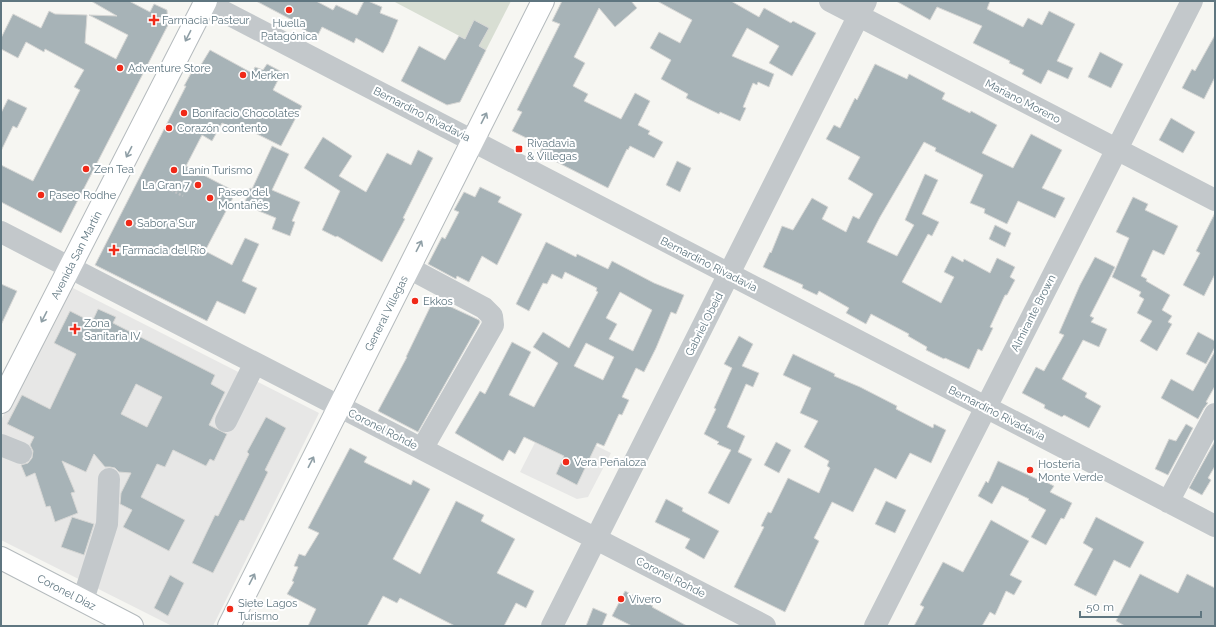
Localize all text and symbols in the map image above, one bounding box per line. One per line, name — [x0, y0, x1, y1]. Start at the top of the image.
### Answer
marker: Huella Patagónica — [284, 5, 294, 15]
place label: Farmacia Pasteur — [162, 14, 250, 27]
marker: Farmacia Pasteur — [149, 15, 159, 25]
place label: Huella Patagónica — [261, 17, 317, 43]
one-way arrow — [184, 30, 191, 42]
place label: Adventure Store — [128, 62, 211, 75]
marker: Adventure Store — [115, 63, 125, 73]
place label: Merken — [251, 69, 289, 82]
marker: Merken — [238, 70, 248, 80]
street label: Mariano Moreno — [983, 77, 1063, 126]
street label: Bernardino Rivadavia — [371, 84, 472, 145]
place label: Bonifacio Chocolates — [192, 107, 299, 120]
marker: Bonifacio Chocolates — [179, 108, 189, 118]
one-way arrow — [481, 112, 488, 124]
place label: Corazón contento — [177, 122, 268, 135]
marker: Corazón contento — [164, 123, 174, 133]
place label: Rivadavia & Villegas — [527, 137, 577, 163]
marker: Rivadavia & Villegas — [514, 144, 524, 154]
one-way arrow — [125, 145, 132, 157]
place label: Zen Tea — [94, 163, 134, 176]
marker: Zen Tea — [81, 164, 91, 174]
place label: Lanín Turismo — [182, 164, 253, 177]
marker: Lanín Turismo — [169, 165, 179, 175]
place label: La Gran 7 — [142, 179, 190, 192]
marker: La Gran 7 — [193, 180, 203, 190]
place label: Paseo del Montañés — [218, 186, 268, 212]
place label: Paseo Rodhe — [49, 189, 117, 202]
marker: Paseo Rodhe — [36, 190, 46, 200]
marker: Paseo del Montañés — [205, 193, 215, 203]
street label: Avenida San Martín — [49, 209, 105, 302]
place label: Sabor a Sur — [137, 217, 195, 230]
marker: Sabor a Sur — [124, 218, 134, 228]
street label: Bernardino Rivadavia — [658, 234, 759, 295]
one-way arrow — [416, 241, 424, 253]
place label: Farmacia del Río — [122, 244, 206, 257]
marker: Farmacia del Río — [109, 245, 119, 255]
street label: Almirante Brown — [1008, 273, 1058, 354]
street label: General Villegas — [362, 274, 411, 353]
street label: Gabriel Obeid — [683, 290, 726, 358]
place label: Ekkos — [423, 295, 453, 308]
marker: Ekkos — [410, 296, 420, 306]
one-way arrow — [40, 311, 48, 323]
place label: Zona Sanitaria IV — [84, 317, 141, 343]
marker: Zona Sanitaria IV — [69, 323, 81, 335]
street label: Bernardino Rivadavia — [946, 383, 1047, 444]
street label: Coronel Rohde — [346, 406, 420, 453]
place label: Vera Peñaloza — [574, 456, 646, 469]
one-way arrow — [308, 457, 315, 469]
marker: Vera Peñaloza — [561, 457, 571, 467]
place label: Hosteria Monte Verde — [1038, 458, 1104, 484]
marker: Hosteria Monte Verde — [1025, 465, 1035, 475]
street label: Coronel Rohde — [634, 554, 708, 601]
street label: Coronel Díaz — [35, 572, 99, 613]
one-way arrow — [249, 573, 257, 585]
place label: Vivero — [629, 593, 662, 606]
scale bar — [1080, 593, 1201, 619]
marker: Vivero — [616, 594, 626, 604]
place label: Siete Lagos Turismo — [238, 597, 297, 623]
text: 50 m — [1086, 600, 1114, 614]
marker: Siete Lagos Turismo — [225, 604, 235, 614]

